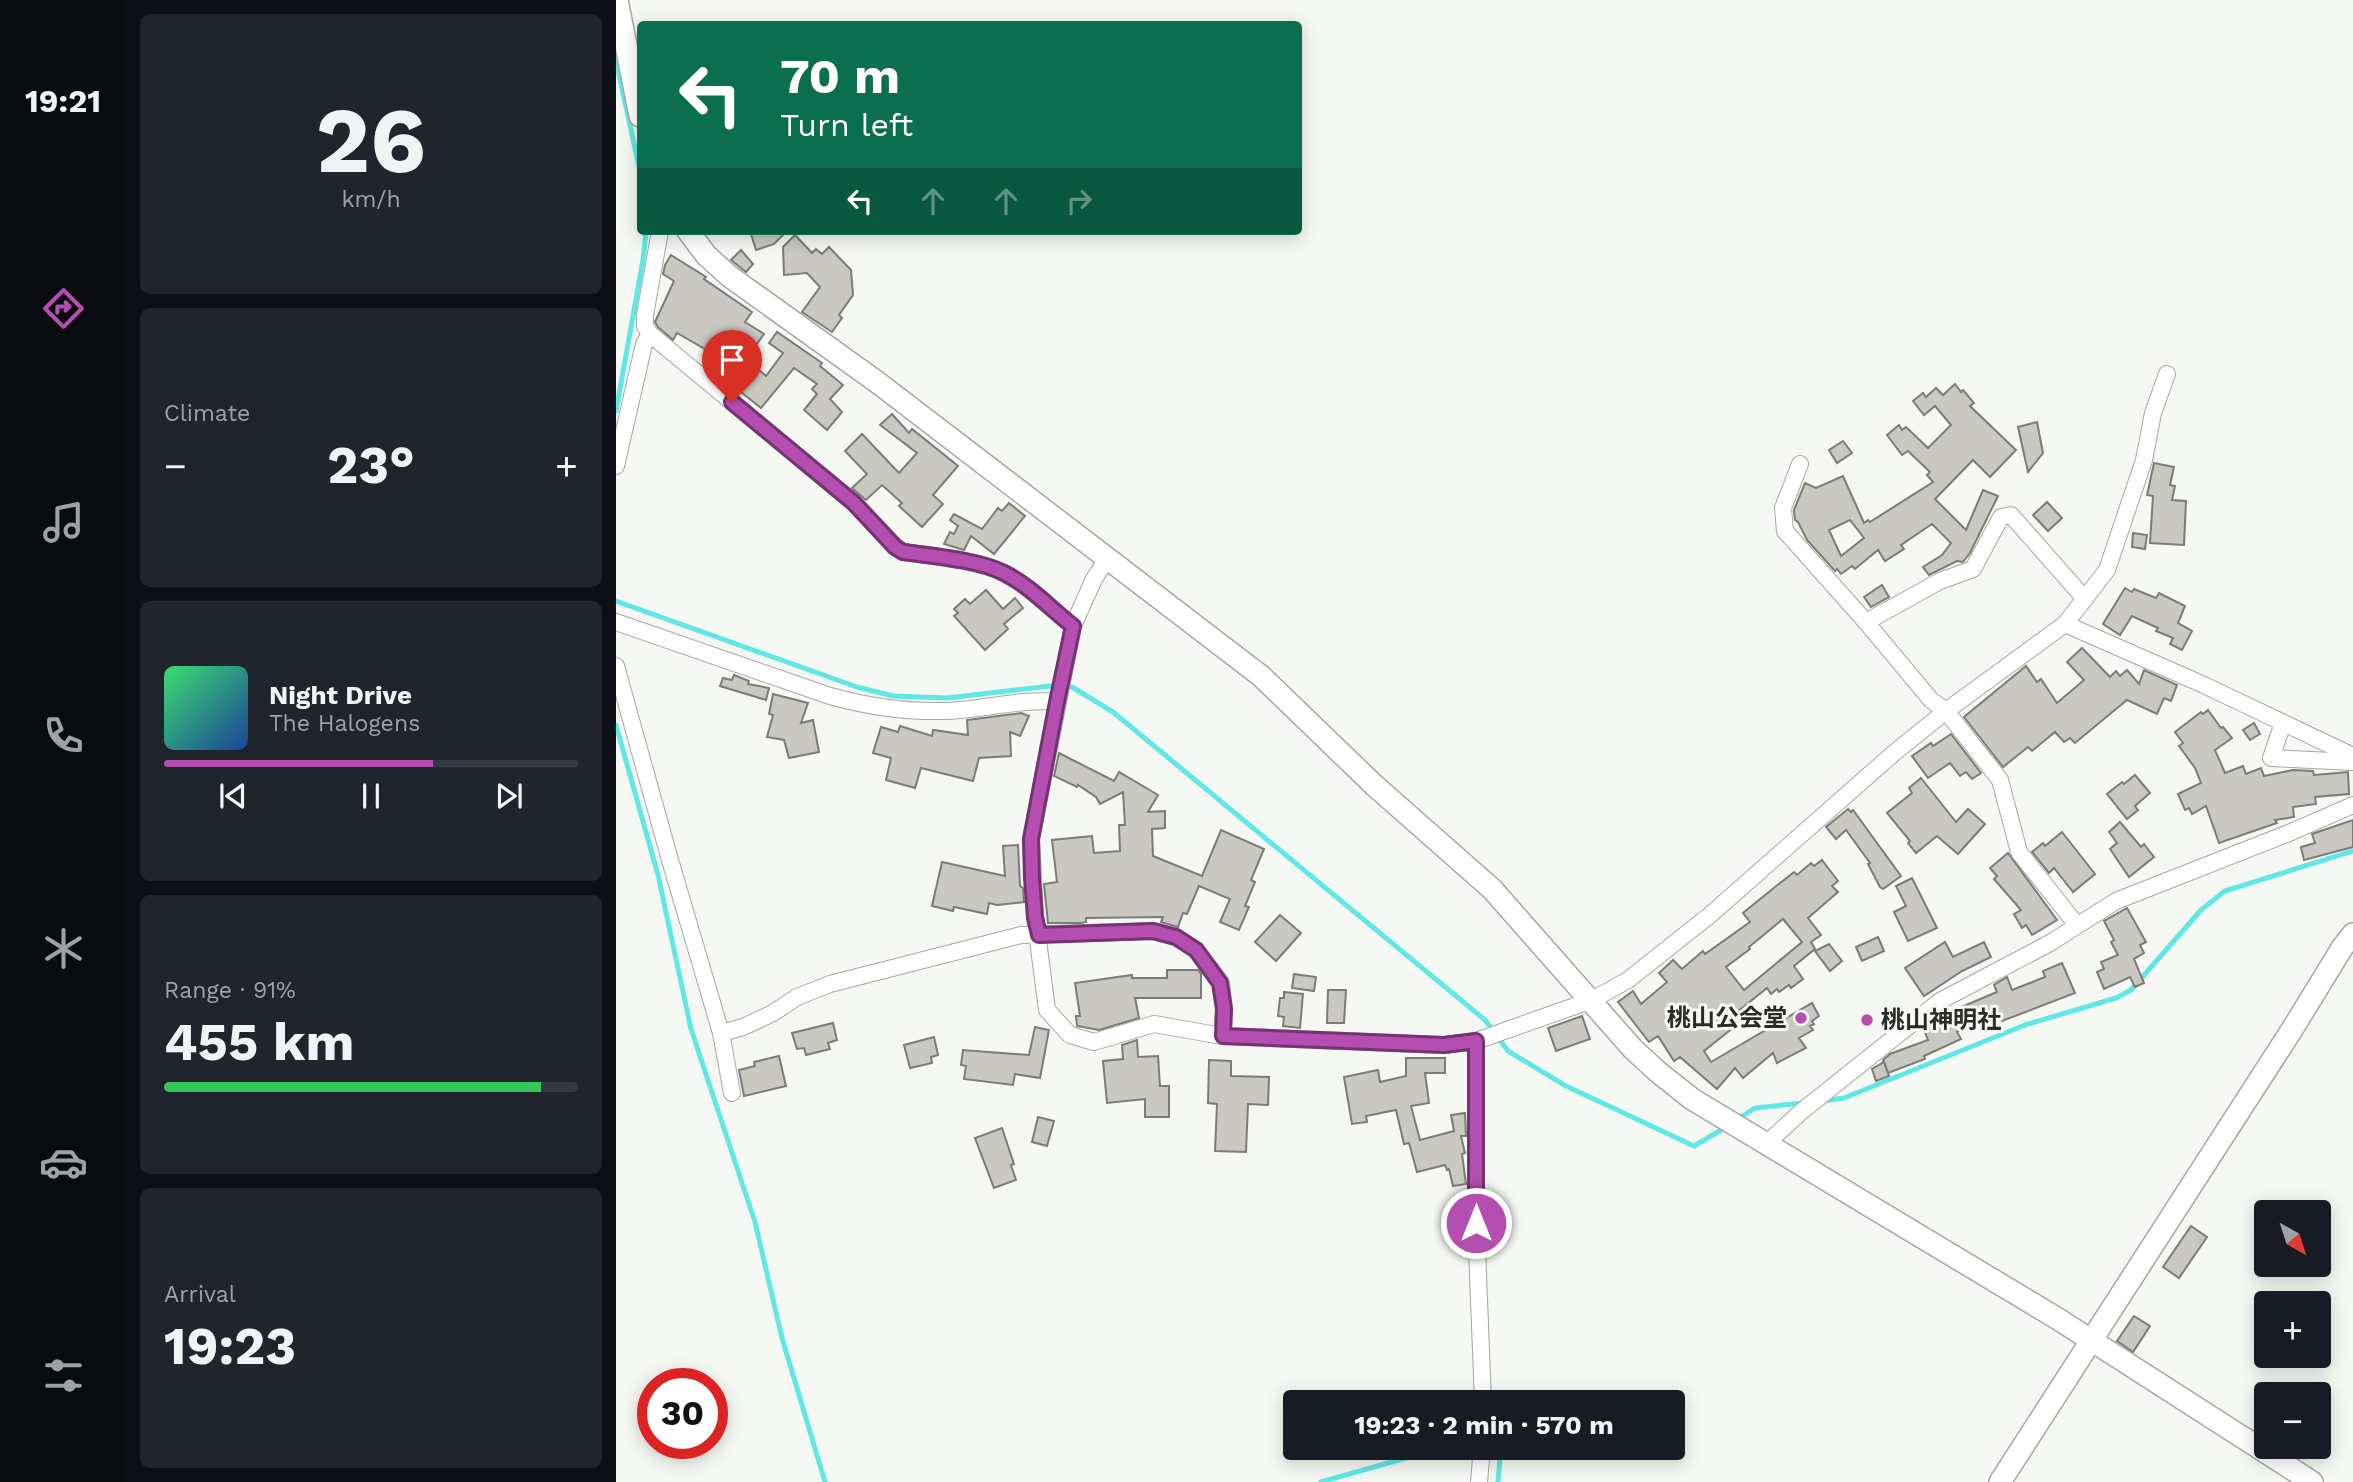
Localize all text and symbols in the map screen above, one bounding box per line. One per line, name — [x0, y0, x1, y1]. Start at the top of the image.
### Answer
text: 70 m — [780, 47, 900, 105]
icon: left — [665, 49, 756, 140]
text: 19:21 — [25, 82, 101, 120]
text: 26 — [316, 87, 426, 194]
text: Turn left — [780, 106, 913, 144]
icon: left — [841, 182, 879, 220]
icon: ahead — [914, 182, 952, 220]
icon: ahead — [987, 182, 1025, 220]
icon: right — [1060, 182, 1098, 220]
text: km/h — [341, 186, 401, 213]
icon: directions — [39, 284, 88, 333]
pin — [702, 330, 762, 402]
icon: arrive — [713, 341, 751, 379]
text: Climate — [164, 400, 250, 427]
text: 23° — [327, 435, 415, 496]
text: − — [164, 444, 187, 488]
text: + — [555, 444, 578, 488]
icon: music — [39, 498, 88, 547]
text: Night Drive — [269, 680, 412, 710]
text: The Halogens — [269, 710, 420, 737]
icon: phone — [39, 711, 88, 760]
icon: previous — [214, 777, 252, 815]
icon: pause — [352, 777, 390, 815]
icon: next — [490, 777, 528, 815]
icon: climate — [39, 924, 88, 973]
text: Range · 91% — [164, 977, 296, 1004]
place label: 桃山公会堂 — [1667, 1004, 1787, 1032]
place label: 桃山神明社 — [1881, 1006, 2001, 1034]
marker: 桃山公会堂 — [1793, 1010, 1809, 1026]
text: 455 km — [164, 1012, 354, 1073]
marker: 桃山神明社 — [1859, 1012, 1875, 1028]
icon: car — [39, 1138, 88, 1187]
position arrow — [1439, 1186, 1513, 1260]
north arrow — [2254, 1200, 2331, 1278]
map controls — [2254, 1200, 2331, 1459]
text: Arrival — [164, 1281, 236, 1308]
button: + — [2254, 1291, 2331, 1368]
text: 19:23 — [164, 1316, 296, 1377]
icon: filters — [39, 1351, 88, 1400]
speed limit sign: 30 — [637, 1368, 728, 1459]
button: − — [2254, 1382, 2331, 1459]
text: 19:23 · 2 min · 570 m — [1354, 1410, 1614, 1440]

